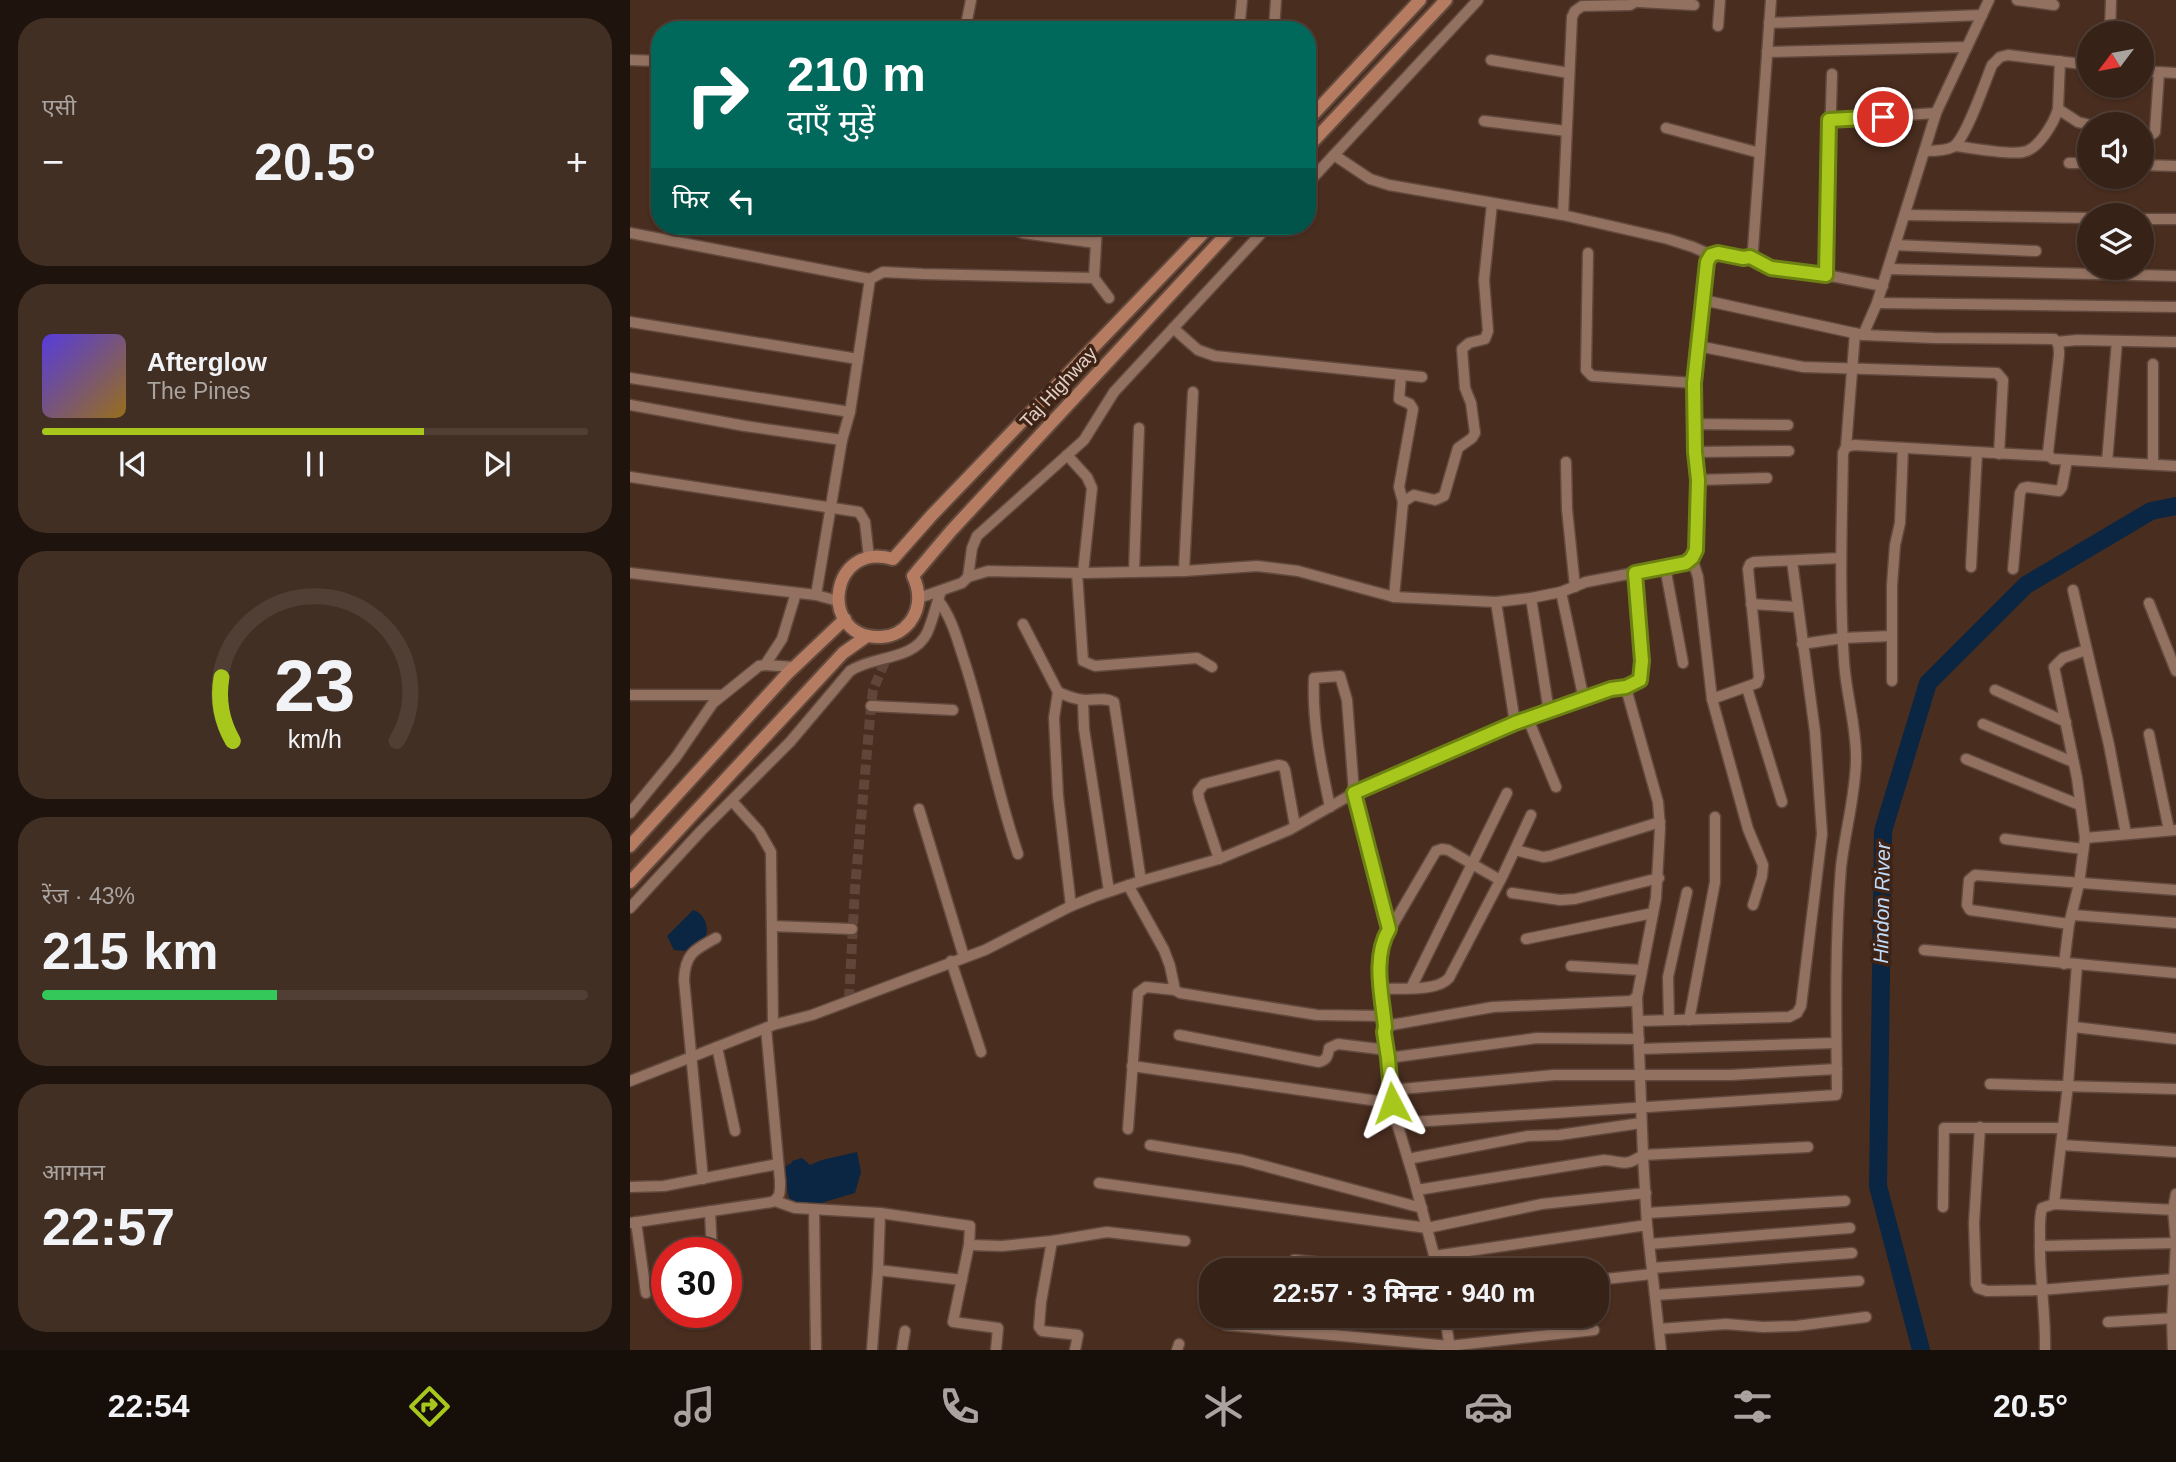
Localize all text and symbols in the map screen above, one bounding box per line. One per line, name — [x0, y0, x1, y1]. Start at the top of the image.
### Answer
north arrow — [2077, 21, 2154, 98]
map controls — [2077, 21, 2154, 280]
text: 210 m — [787, 47, 926, 101]
icon: right — [672, 49, 763, 140]
pin — [1853, 87, 1913, 147]
text: एसी — [42, 94, 76, 120]
icon: arrive — [1864, 98, 1902, 136]
text: दाएँ मुड़ें — [787, 104, 875, 140]
button: sound — [2077, 112, 2154, 189]
text: 20.5° — [254, 133, 376, 191]
text: − — [42, 141, 64, 183]
text: + — [566, 141, 588, 183]
icon: left — [723, 182, 761, 220]
text: फिर — [672, 184, 709, 214]
button: layers — [2077, 203, 2154, 280]
street label: Taj Highway — [1016, 342, 1101, 432]
text: Afterglow — [147, 347, 267, 377]
text: The Pines — [147, 378, 251, 404]
icon: previous — [114, 445, 152, 483]
icon: pause — [296, 445, 334, 483]
icon: next — [478, 445, 516, 483]
text: 23 — [275, 645, 355, 726]
text: km/h — [288, 725, 342, 753]
water label: Hindon River — [1869, 841, 1894, 964]
text: रेंज · 43% — [42, 883, 135, 909]
text: 215 km — [42, 922, 218, 980]
position arrow — [1355, 1066, 1429, 1140]
text: आगमन — [42, 1159, 105, 1185]
text: 22:57 — [42, 1198, 175, 1256]
speed limit sign: 30 — [651, 1237, 742, 1328]
text: 22:57 · 3 मिनट · 940 m — [1273, 1278, 1535, 1308]
icon: directions — [405, 1382, 454, 1431]
icon: music — [670, 1382, 719, 1431]
icon: phone — [935, 1382, 984, 1431]
icon: climate — [1199, 1382, 1248, 1431]
icon: car — [1464, 1382, 1513, 1431]
icon: filters — [1728, 1382, 1777, 1431]
text: 22:54 — [108, 1388, 190, 1424]
text: 20.5° — [1993, 1388, 2068, 1424]

